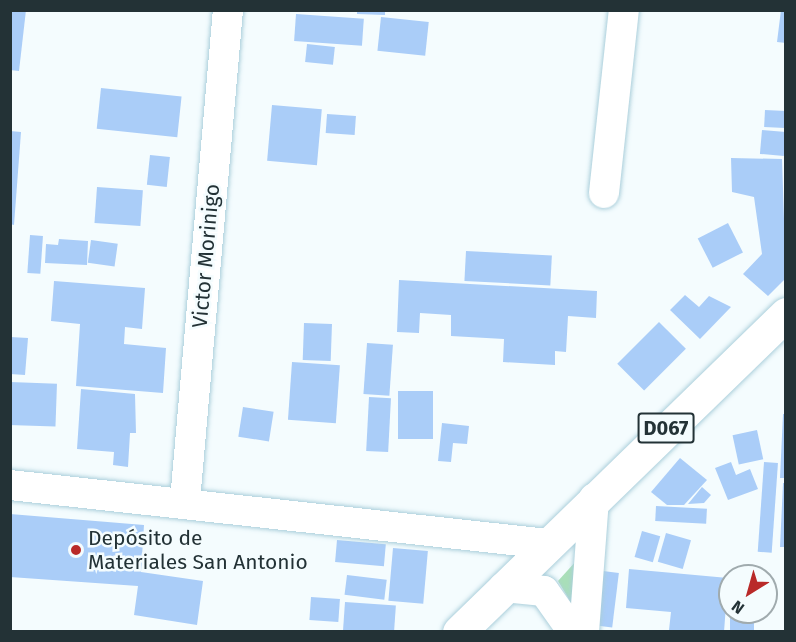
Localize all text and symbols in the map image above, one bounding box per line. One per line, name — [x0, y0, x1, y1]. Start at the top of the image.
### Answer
street label: Victor Morinigo — [187, 183, 225, 329]
road number: D067 — [638, 411, 694, 445]
place label: Depósito de Materiales San Antonio — [88, 525, 308, 575]
marker: Depósito de Materiales San Antonio — [69, 543, 83, 557]
north arrow — [718, 564, 778, 624]
text: N — [728, 596, 748, 618]

